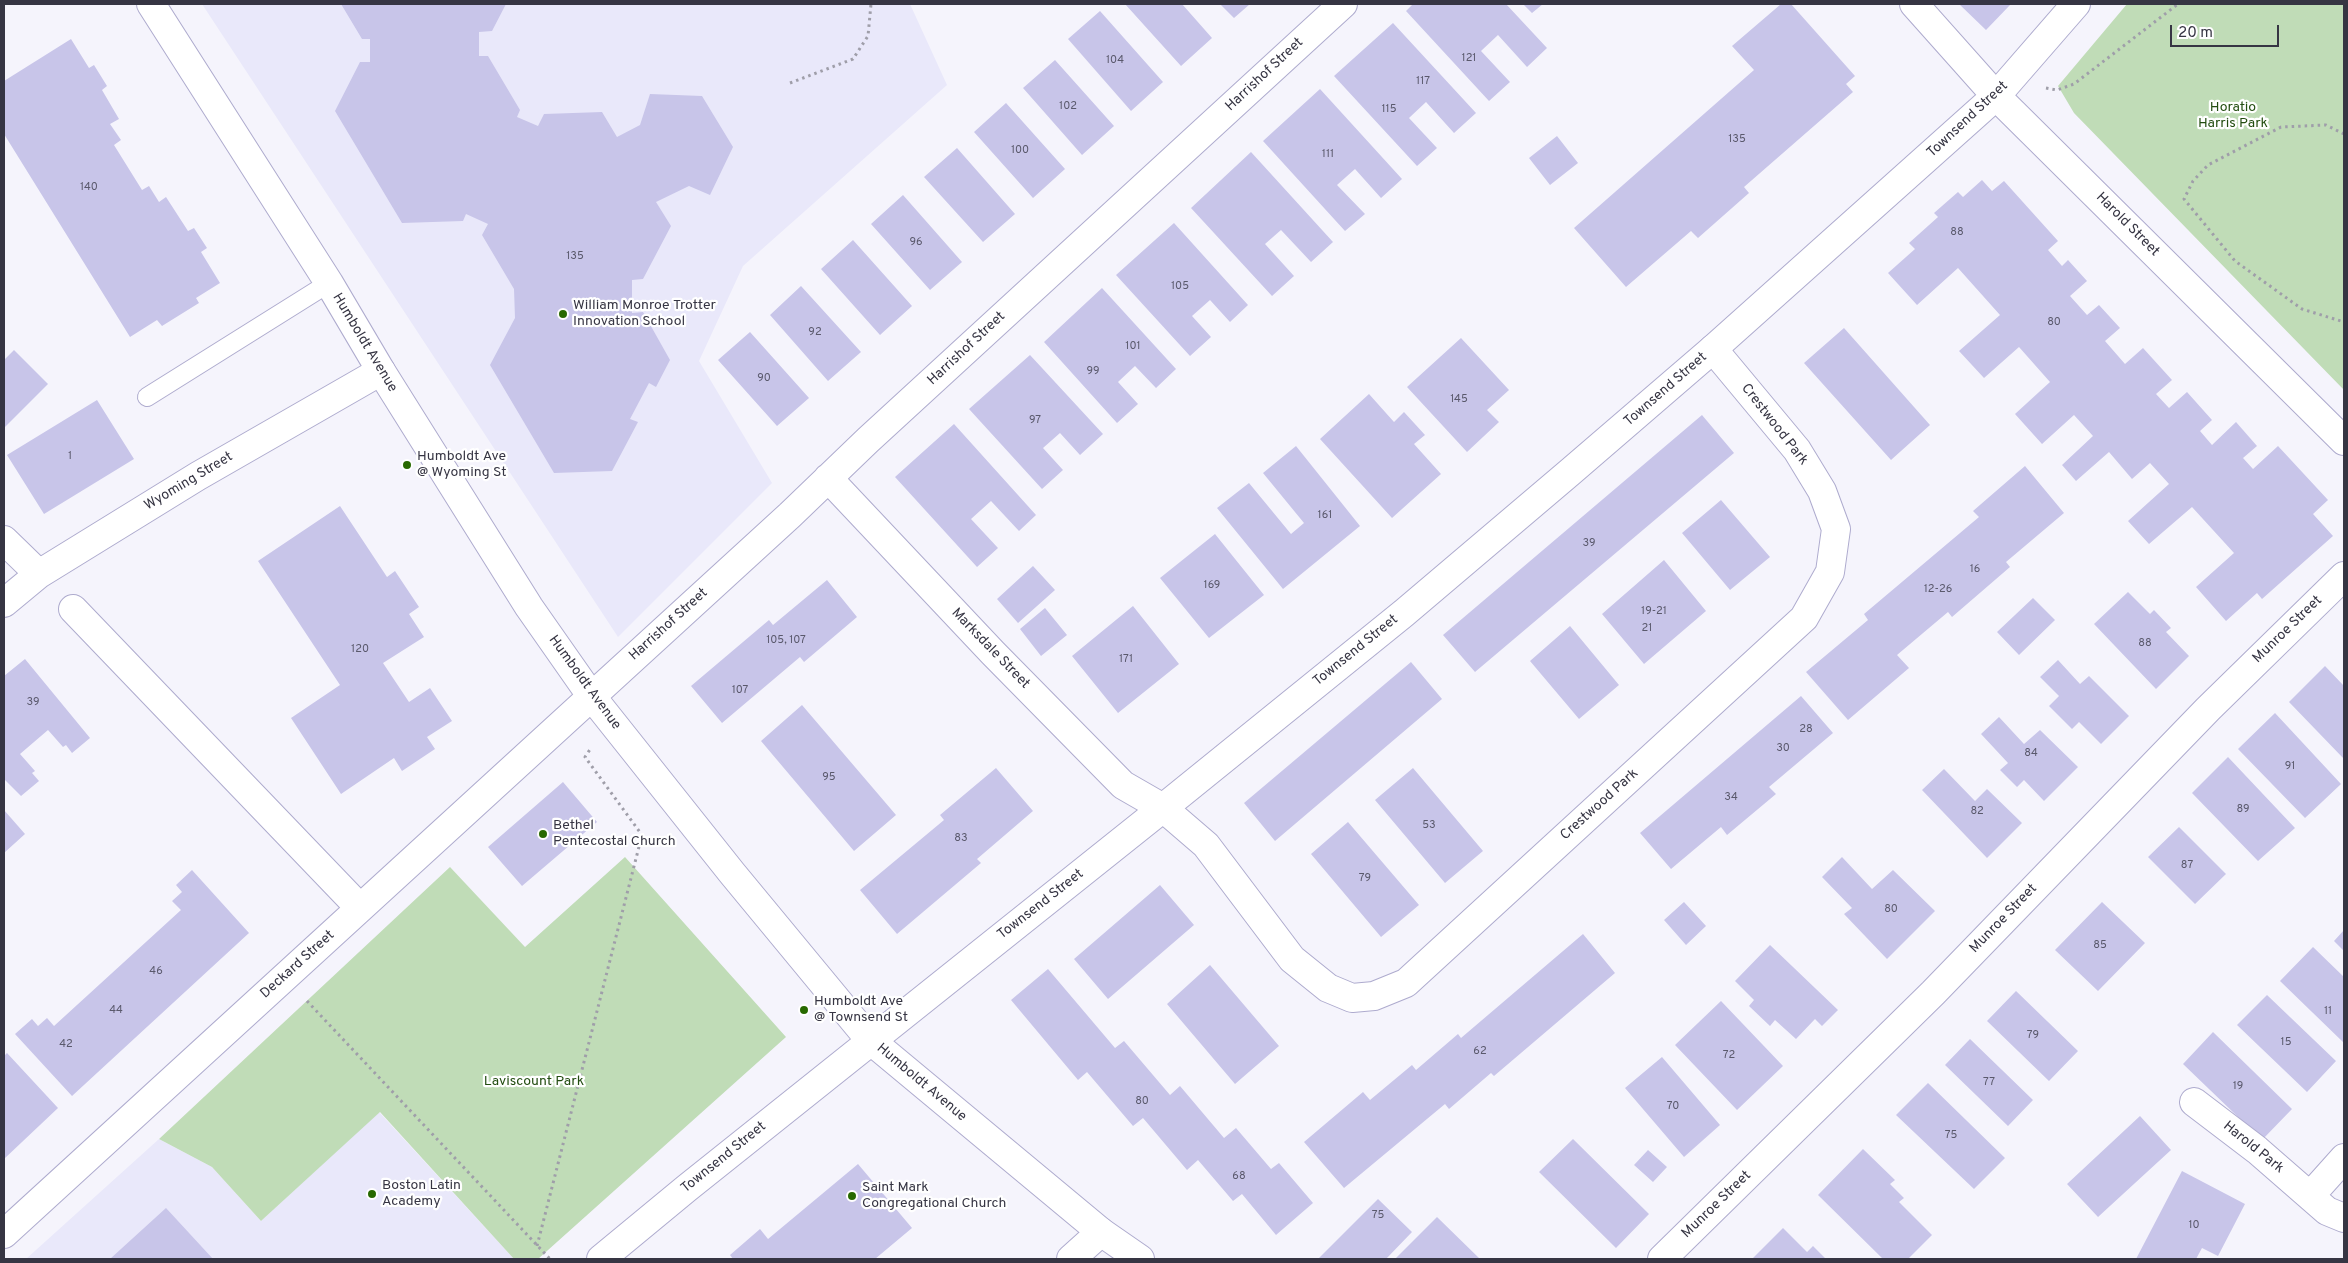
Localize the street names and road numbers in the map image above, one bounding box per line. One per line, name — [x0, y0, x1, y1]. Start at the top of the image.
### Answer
street label: Harrishof Street — [1223, 35, 1307, 115]
street label: Townsend Street — [1924, 78, 2012, 162]
street label: Harold Street — [2092, 190, 2162, 260]
street label: Humboldt Avenue — [328, 290, 400, 396]
street label: Harrishof Street — [925, 309, 1009, 389]
street label: Townsend Street — [1621, 349, 1711, 431]
street label: Crestwood Park — [1737, 381, 1811, 469]
street label: Wyoming Street — [142, 449, 236, 515]
street label: Harrishof Street — [626, 585, 712, 665]
street label: Munroe Street — [2250, 593, 2326, 667]
street label: Marksdale Street — [947, 605, 1033, 693]
street label: Townsend Street — [1310, 612, 1402, 690]
street label: Humboldt Avenue — [544, 633, 624, 733]
street label: Crestwood Park — [1558, 766, 1642, 844]
street label: Townsend Street — [995, 866, 1087, 944]
street label: Munroe Street — [1967, 881, 2041, 957]
street label: Deckard Street — [258, 927, 338, 1003]
street label: Humboldt Avenue — [873, 1040, 969, 1126]
street label: Harold Park — [2219, 1118, 2287, 1178]
street label: Townsend Street — [678, 1119, 770, 1197]
street label: Munroe Street — [1679, 1168, 1755, 1242]

